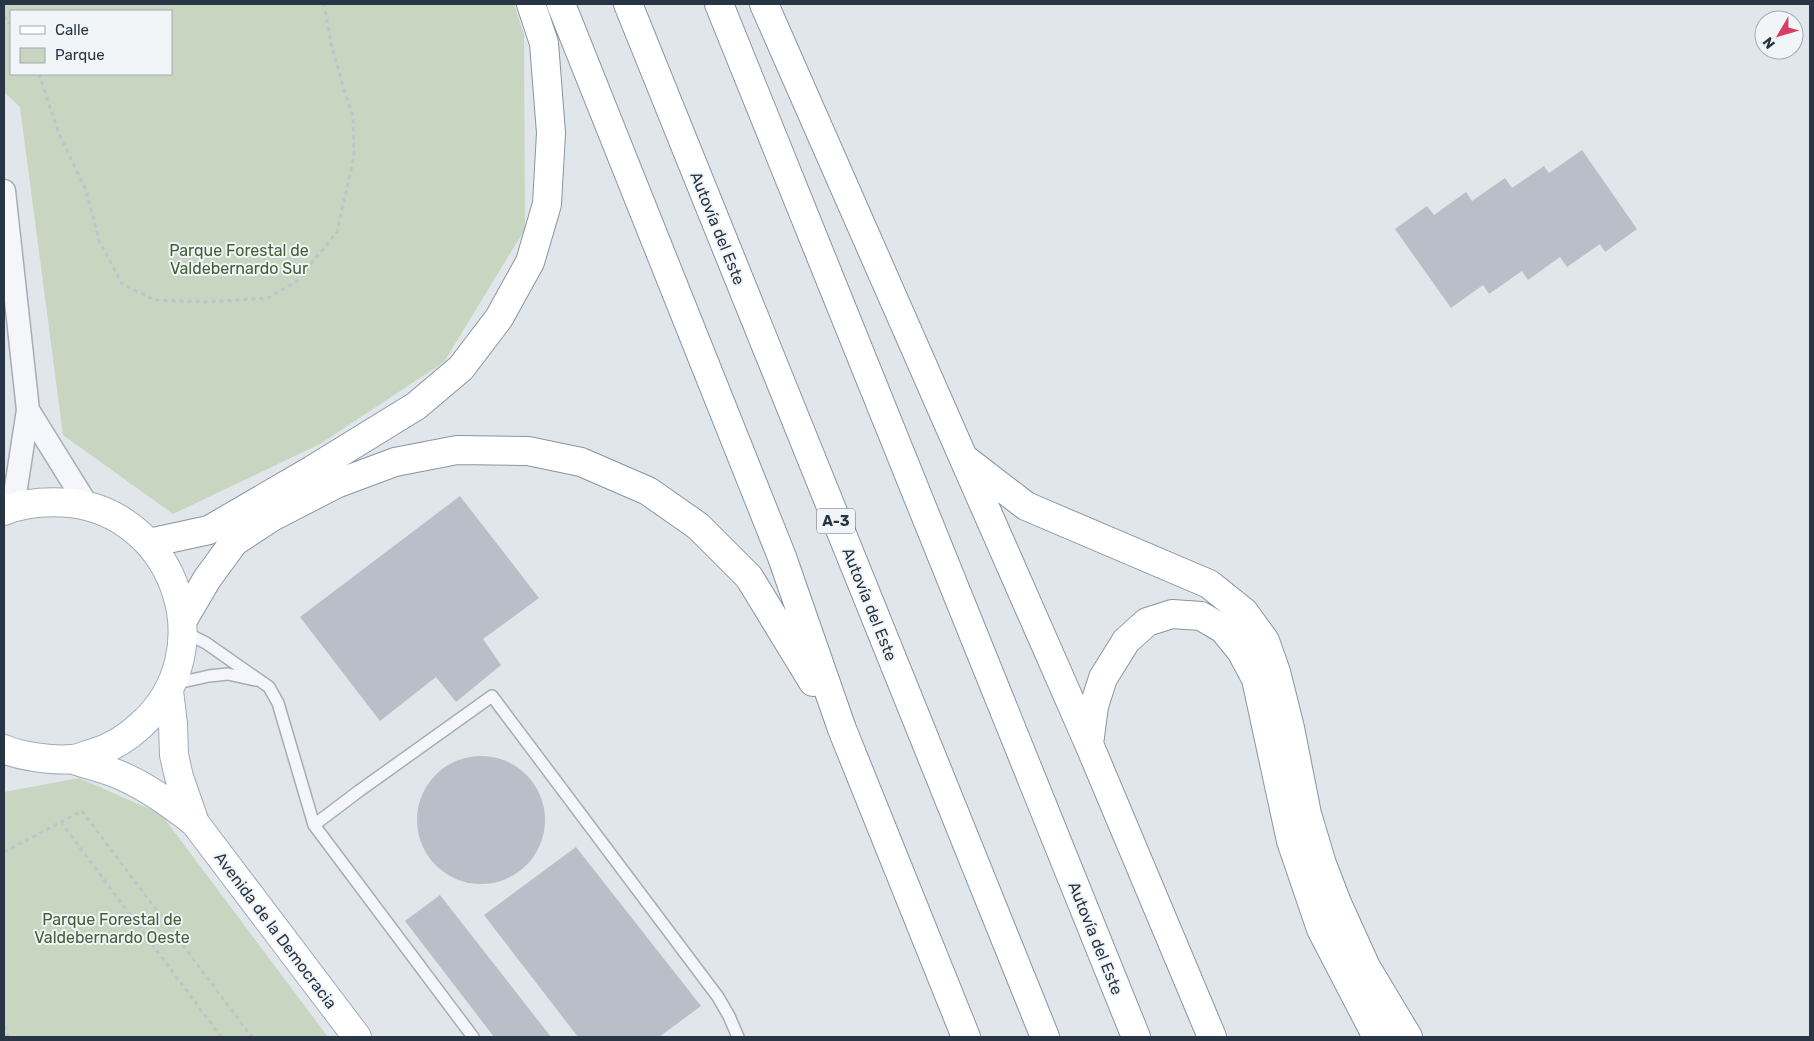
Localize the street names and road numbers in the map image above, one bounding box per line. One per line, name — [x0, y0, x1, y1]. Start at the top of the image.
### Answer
street label: Autovía del Este — [686, 169, 749, 288]
road number: A-3 — [817, 508, 855, 534]
street label: Autovía del Este — [838, 545, 901, 664]
street label: Avenida de la Democracia — [210, 848, 341, 1012]
street label: Autovía del Este — [1064, 879, 1127, 998]

